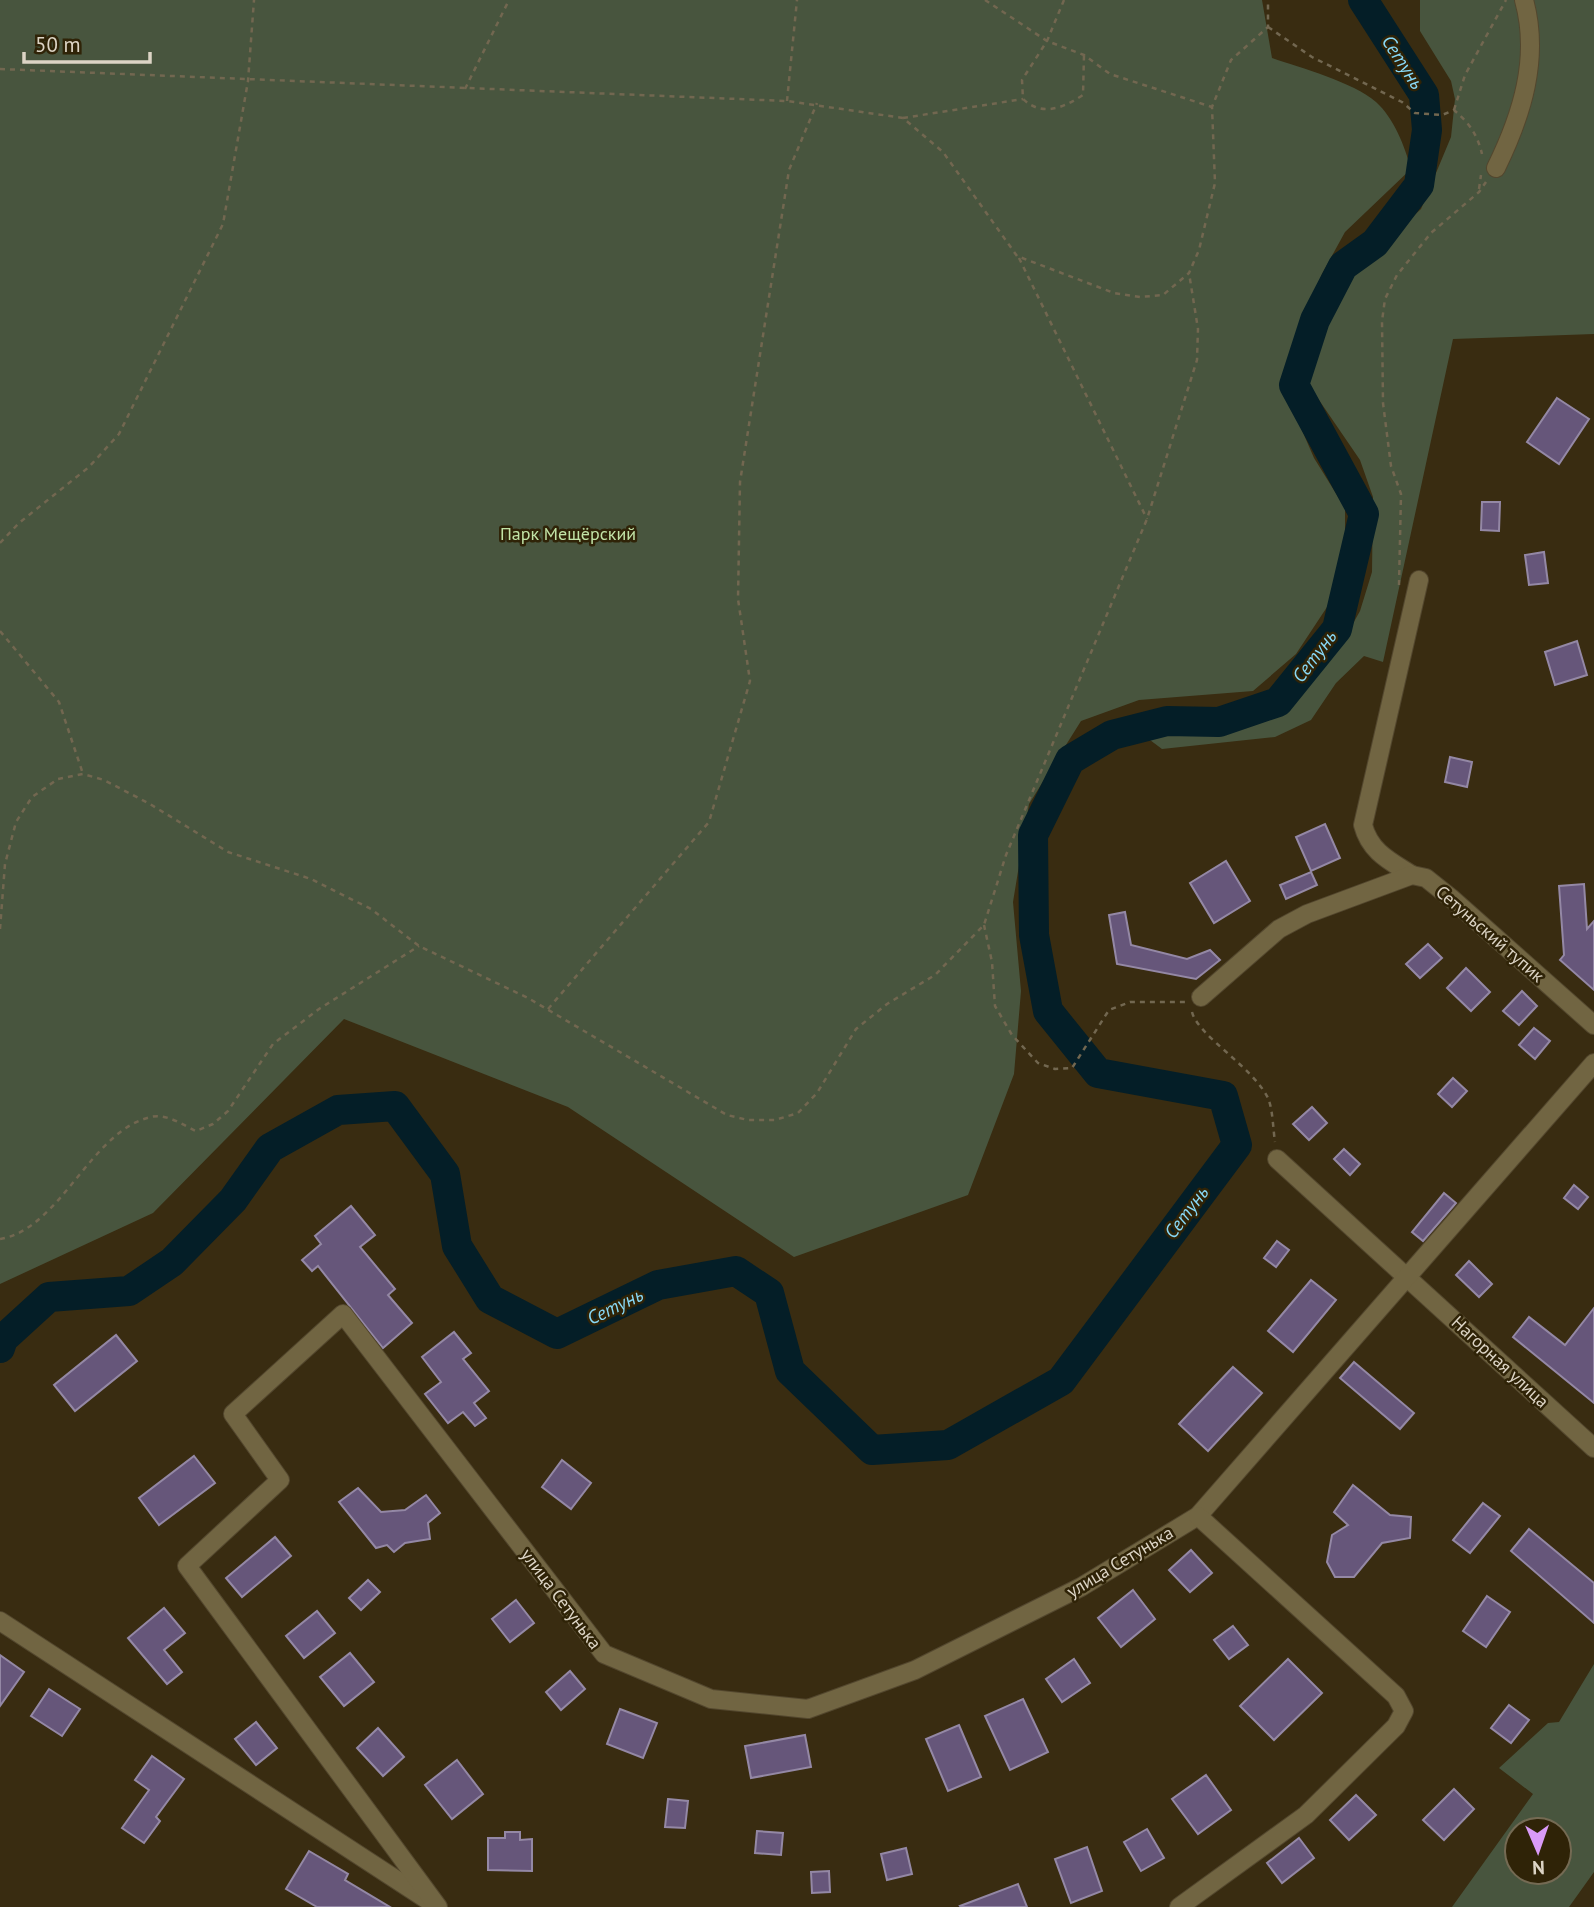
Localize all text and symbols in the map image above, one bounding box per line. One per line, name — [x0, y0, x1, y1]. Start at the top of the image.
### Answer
scale bar — [24, 21, 150, 65]
water label: Сетунь — [1377, 30, 1429, 94]
text: 50 m — [35, 31, 81, 58]
park label: Парк Мещёрский — [500, 522, 636, 545]
water label: Сетунь — [1286, 625, 1342, 687]
street label: Сетуньский тупик — [1431, 880, 1550, 987]
water label: Сетунь — [1158, 1181, 1214, 1243]
water label: Сетунь — [583, 1282, 647, 1330]
street label: Нагорная улица — [1447, 1311, 1554, 1413]
street label: улица Сетунька — [1062, 1521, 1177, 1602]
street label: улица Сетунька — [516, 1544, 607, 1654]
north arrow — [1503, 1816, 1573, 1886]
text: N — [1532, 1856, 1545, 1880]

